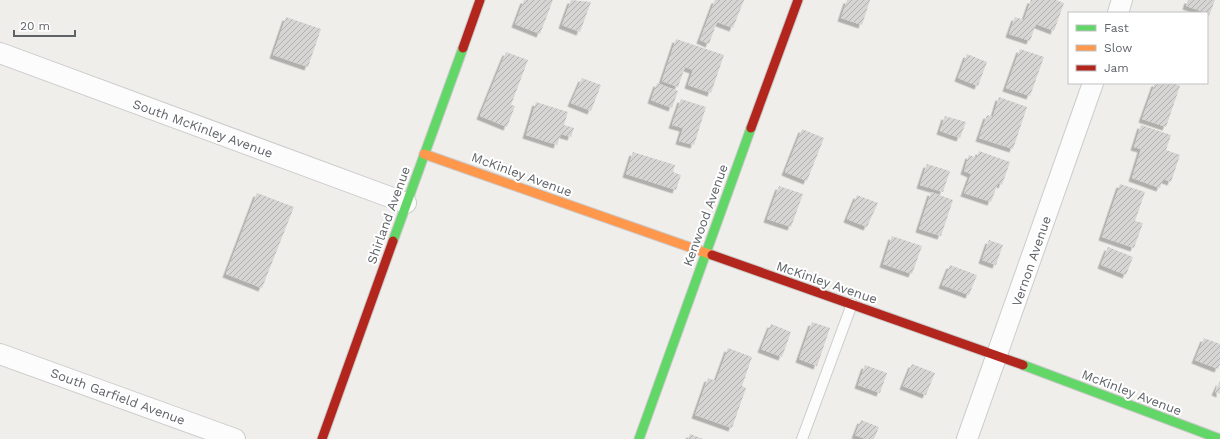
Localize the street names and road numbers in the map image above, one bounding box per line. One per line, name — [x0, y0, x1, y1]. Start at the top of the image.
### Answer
street label: South McKinley Avenue — [131, 96, 275, 161]
street label: McKinley Avenue — [470, 149, 574, 200]
street label: Kenwood Avenue — [680, 162, 731, 268]
street label: Shirland Avenue — [364, 164, 413, 266]
street label: Vernon Avenue — [1009, 214, 1054, 308]
street label: McKinley Avenue — [774, 258, 879, 307]
street label: South Garfield Avenue — [48, 365, 187, 428]
street label: McKinley Avenue — [1080, 367, 1184, 418]

